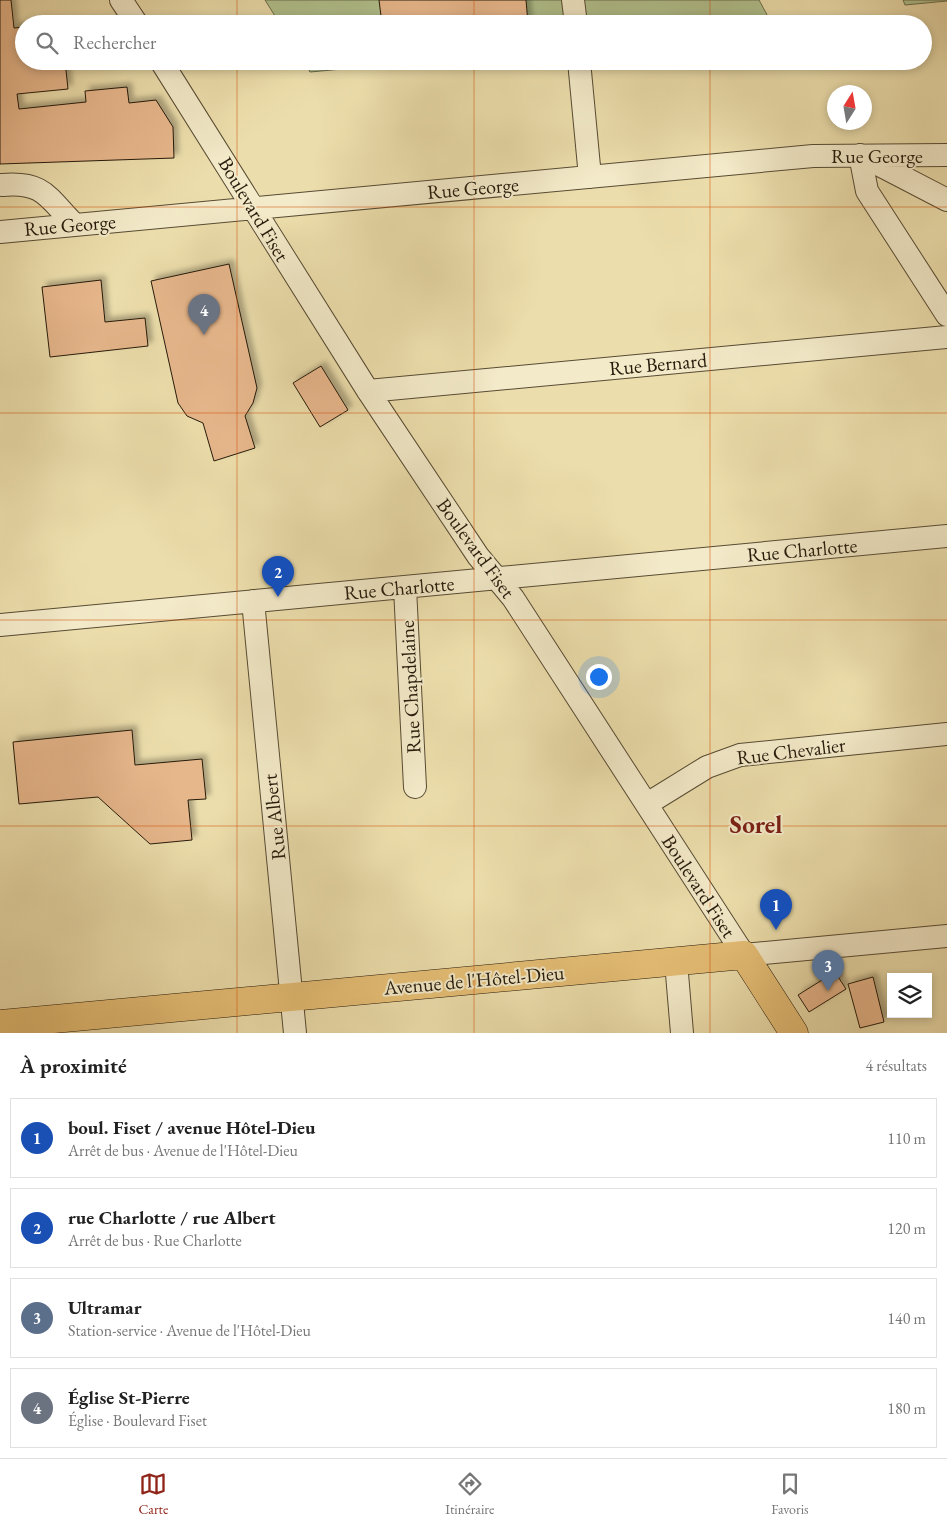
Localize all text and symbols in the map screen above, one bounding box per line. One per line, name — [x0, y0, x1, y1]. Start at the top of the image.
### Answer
search box — [15, 15, 932, 70]
icon: search — [33, 29, 61, 57]
text: Rechercher — [73, 30, 156, 55]
north arrow — [827, 85, 872, 130]
street label: Rue George — [831, 143, 923, 169]
street label: Boulevard Fiset — [213, 152, 296, 267]
street label: Rue George — [426, 171, 520, 205]
street label: Rue George — [23, 208, 117, 242]
pin: 4 — [188, 294, 220, 335]
street label: Rue Bernard — [608, 347, 709, 381]
street label: Boulevard Fiset — [431, 493, 522, 604]
street label: Rue Charlotte — [746, 532, 859, 568]
pin: 2 — [262, 556, 294, 597]
street label: Rue Charlotte — [343, 570, 456, 606]
street label: Rue Chapdelaine — [394, 620, 426, 754]
your location — [586, 664, 612, 690]
street label: Rue Chevalier — [735, 731, 847, 771]
street label: Rue Albert — [256, 772, 291, 861]
district label: Sorel — [730, 808, 782, 840]
street label: Boulevard Fiset — [656, 830, 742, 943]
pin: 1 — [760, 889, 792, 930]
pin: 3 — [812, 950, 844, 991]
street label: Avenue de l'Hôtel-Dieu — [382, 959, 566, 1001]
map controls — [887, 973, 932, 1018]
button: layers — [887, 973, 932, 1018]
text: À proximité — [20, 1052, 127, 1079]
text: 4 résultats — [865, 1055, 927, 1076]
text: boul. Fiset / avenue Hôtel-Dieu — [68, 1115, 315, 1140]
text: 1 — [33, 1128, 41, 1149]
text: 110 m — [887, 1128, 926, 1149]
text: Arrêt de bus · Avenue de l'Hôtel-Dieu — [68, 1140, 298, 1161]
text: rue Charlotte / rue Albert — [68, 1205, 276, 1230]
text: 2 — [33, 1218, 41, 1239]
text: 120 m — [887, 1218, 926, 1239]
text: Arrêt de bus · Rue Charlotte — [68, 1230, 242, 1251]
text: Ultramar — [68, 1295, 142, 1320]
text: 3 — [33, 1308, 41, 1329]
text: 140 m — [887, 1308, 926, 1329]
text: Station-service · Avenue de l'Hôtel-Dieu — [68, 1320, 311, 1341]
text: Église St-Pierre — [68, 1385, 190, 1410]
text: 4 — [33, 1398, 41, 1419]
text: 180 m — [887, 1398, 926, 1419]
text: Église · Boulevard Fiset — [68, 1410, 207, 1431]
tab: Carte — [138, 1470, 168, 1518]
tab: Itinéraire — [445, 1470, 494, 1518]
tab: Favoris — [771, 1470, 809, 1518]

